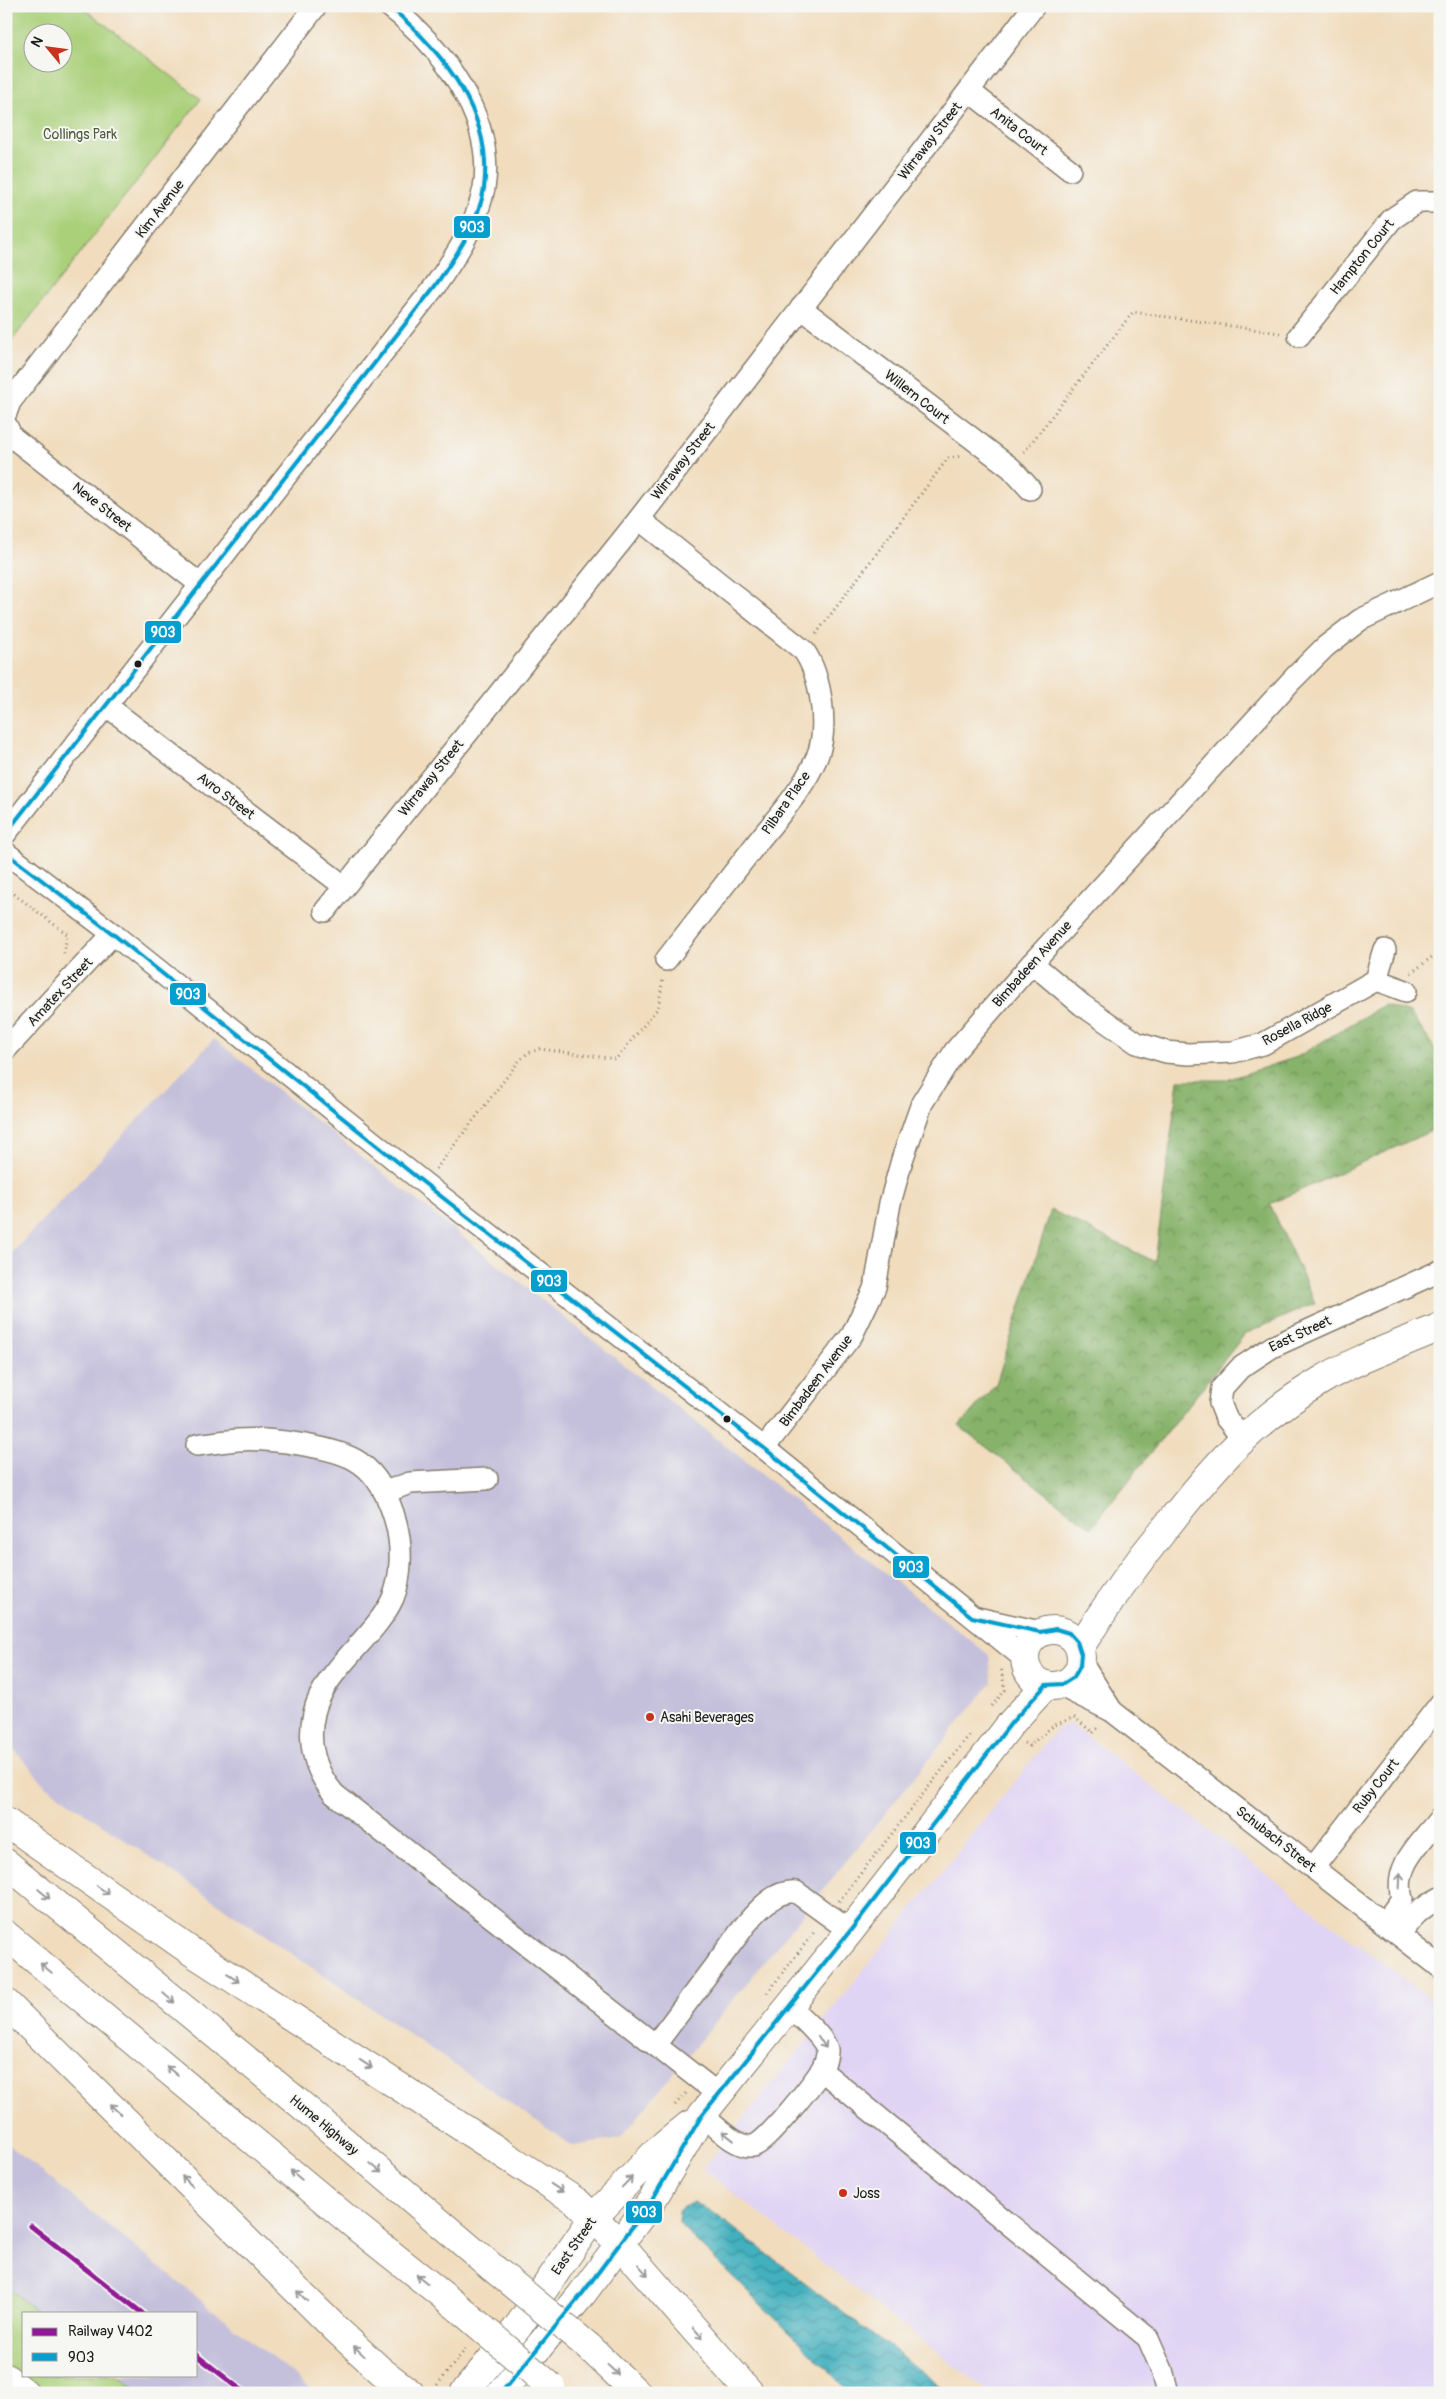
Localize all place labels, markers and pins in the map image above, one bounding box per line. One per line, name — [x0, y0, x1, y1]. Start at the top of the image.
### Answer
unlabelled marker — [133, 659, 143, 669]
unlabelled marker — [722, 1414, 732, 1424]
place label: Asahi Beverages — [660, 1709, 755, 1726]
marker: Asahi Beverages — [644, 1711, 656, 1723]
place label: Joss — [853, 2185, 880, 2202]
marker: Joss — [837, 2187, 849, 2199]

